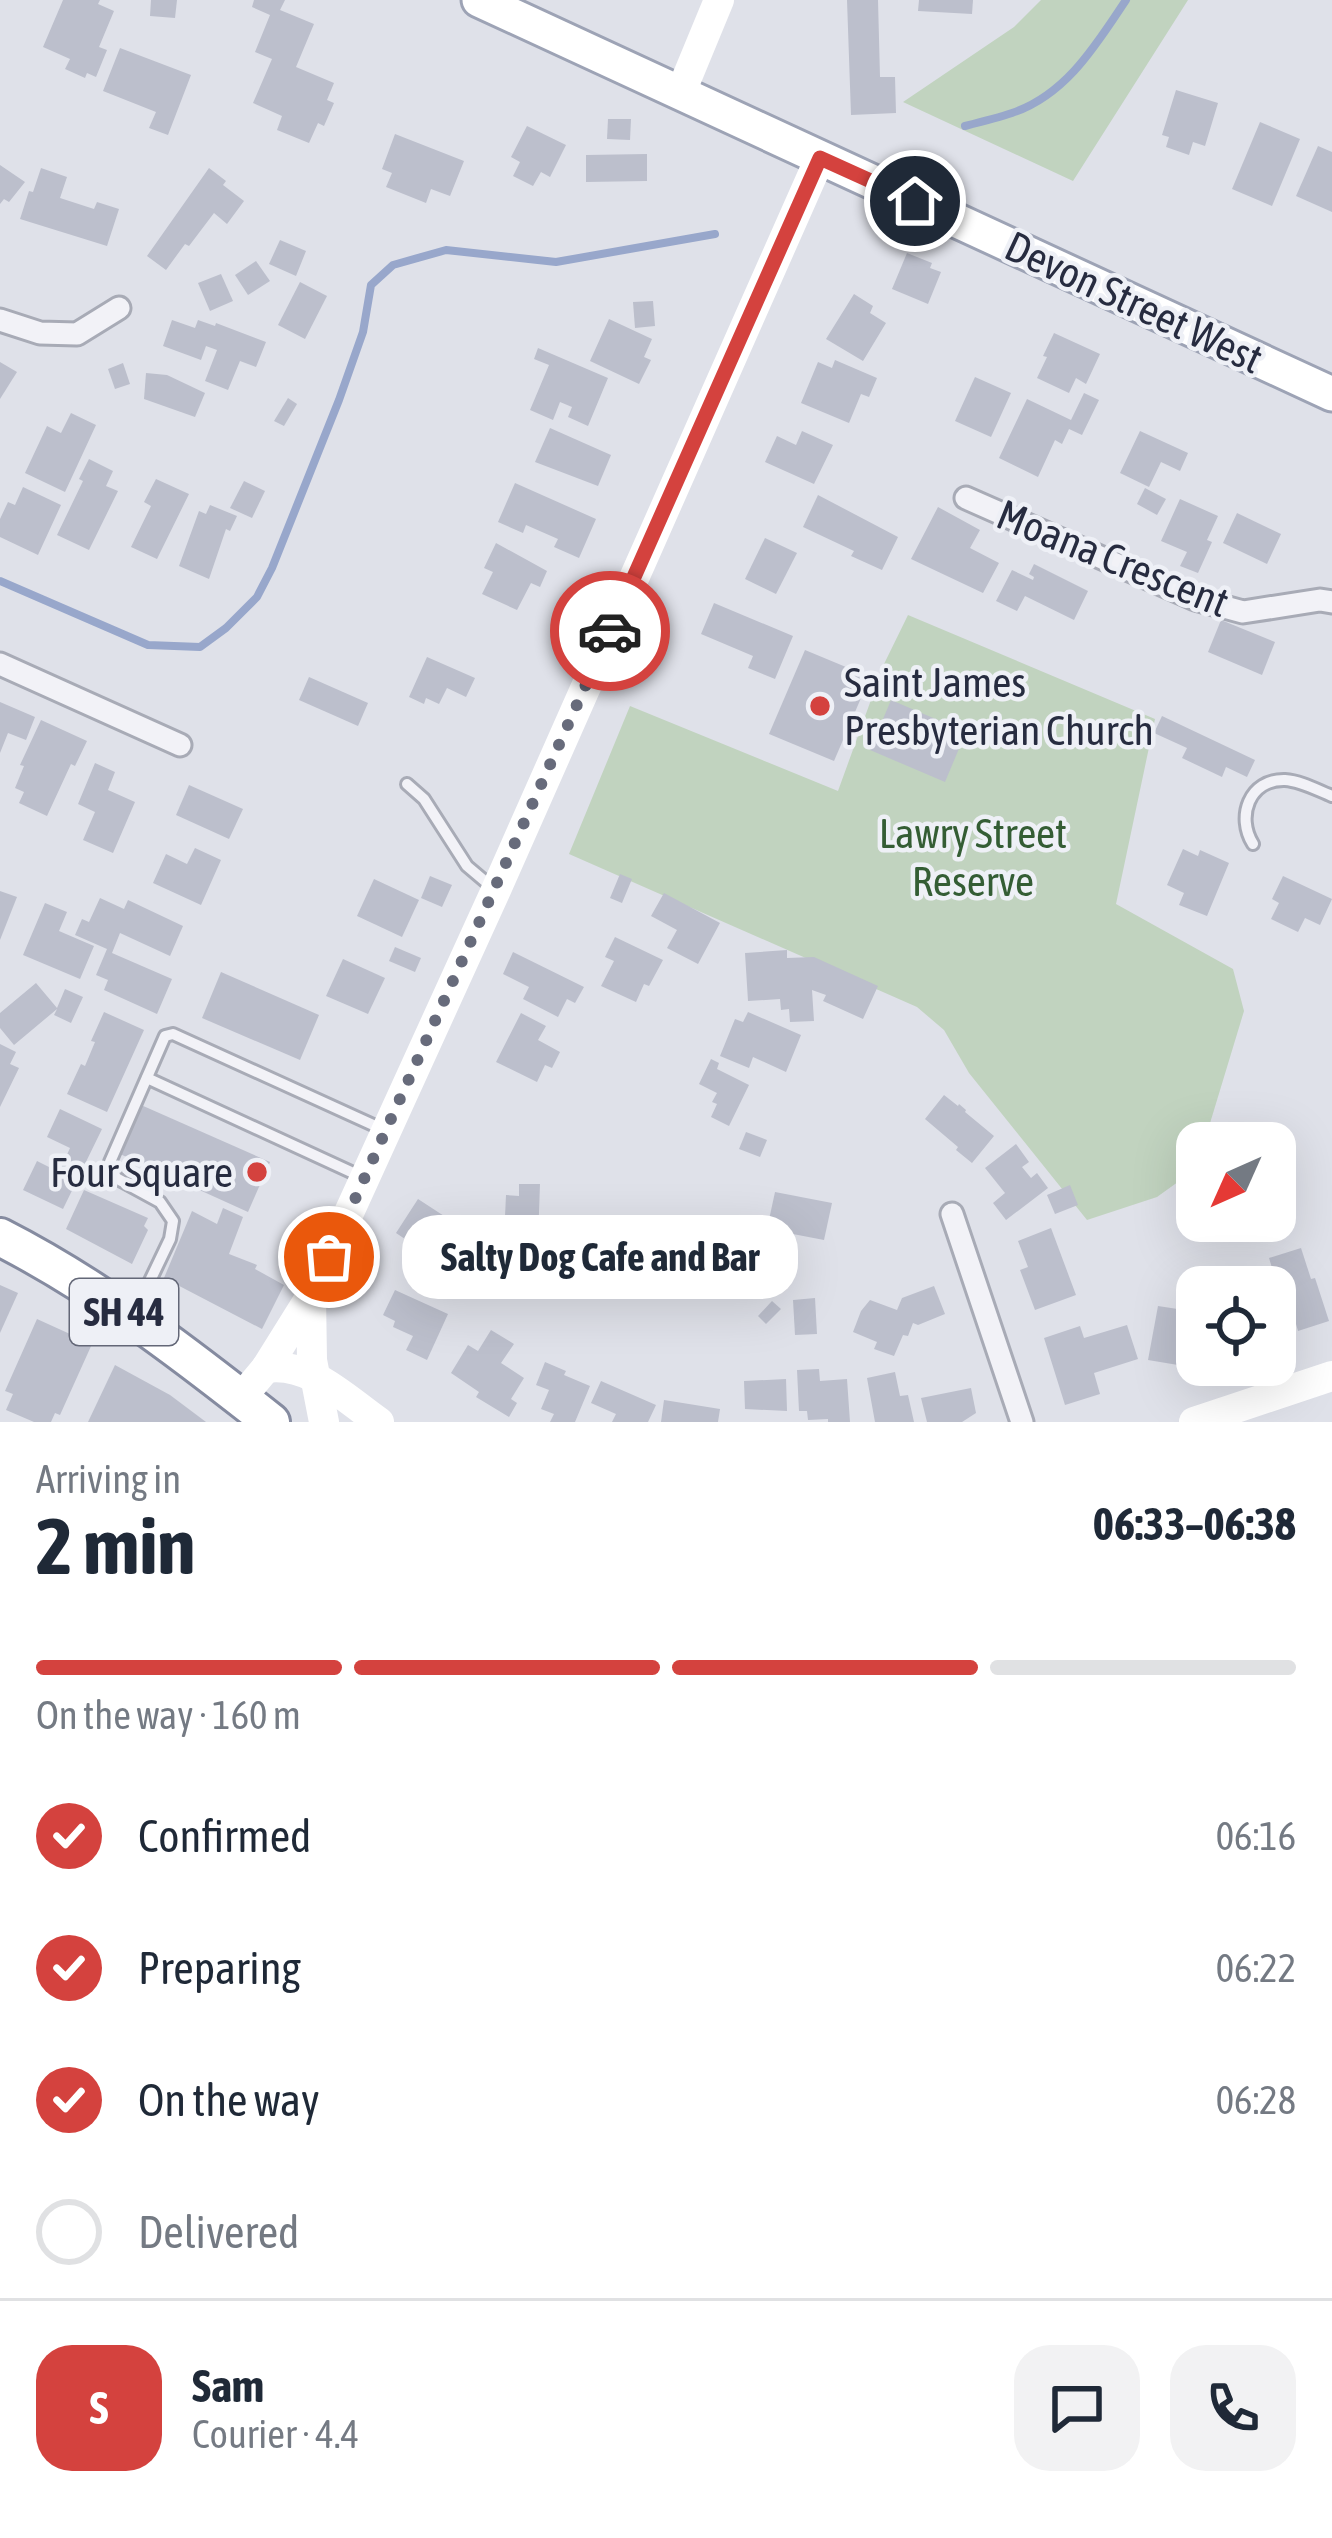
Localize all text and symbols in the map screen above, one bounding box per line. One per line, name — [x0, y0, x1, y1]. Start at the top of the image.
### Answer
pin — [864, 150, 966, 252]
icon: home — [882, 168, 948, 234]
street label: Devon Street West — [998, 222, 1270, 382]
street label: Moana Crescent — [990, 490, 1236, 626]
courier — [550, 571, 670, 691]
icon: car — [577, 598, 643, 664]
place label: Saint James Presbyterian Church — [844, 658, 1154, 754]
marker: Saint James Presbyterian Church — [807, 693, 833, 719]
park label: Lawry Street Reserve — [879, 809, 1067, 905]
north arrow — [1176, 1122, 1296, 1242]
map controls — [1176, 1122, 1296, 1386]
place label: Four Square — [50, 1148, 233, 1196]
marker: Four Square — [244, 1159, 270, 1185]
pin — [278, 1206, 380, 1308]
callout: Salty Dog Cafe and Bar — [401, 1215, 797, 1299]
icon: bag — [296, 1224, 362, 1290]
text: Salty Dog Cafe and Bar — [441, 1235, 759, 1279]
button: locate — [1176, 1266, 1296, 1386]
road number: SH 44 — [70, 1279, 178, 1345]
text: Arriving in — [36, 1457, 181, 1501]
text: 06:33–06:38 — [1093, 1498, 1296, 1550]
text: 2 min — [36, 1501, 195, 1591]
text: On the way · 160 m — [36, 1693, 301, 1737]
icon: check — [36, 1803, 102, 1869]
text: Confirmed — [138, 1810, 311, 1862]
text: 06:16 — [1216, 1814, 1296, 1858]
icon: check — [36, 1935, 102, 2001]
text: Preparing — [138, 1942, 301, 1994]
text: 06:22 — [1216, 1946, 1296, 1990]
icon: check — [36, 2067, 102, 2133]
text: On the way — [138, 2074, 320, 2126]
text: 06:28 — [1216, 2078, 1296, 2122]
text: Delivered — [138, 2206, 299, 2258]
button: chat — [1014, 2345, 1140, 2471]
button: phone — [1170, 2345, 1296, 2471]
text: Sam — [192, 2360, 264, 2412]
text: S — [90, 2382, 108, 2434]
text: Courier · 4.4 — [192, 2412, 359, 2456]

